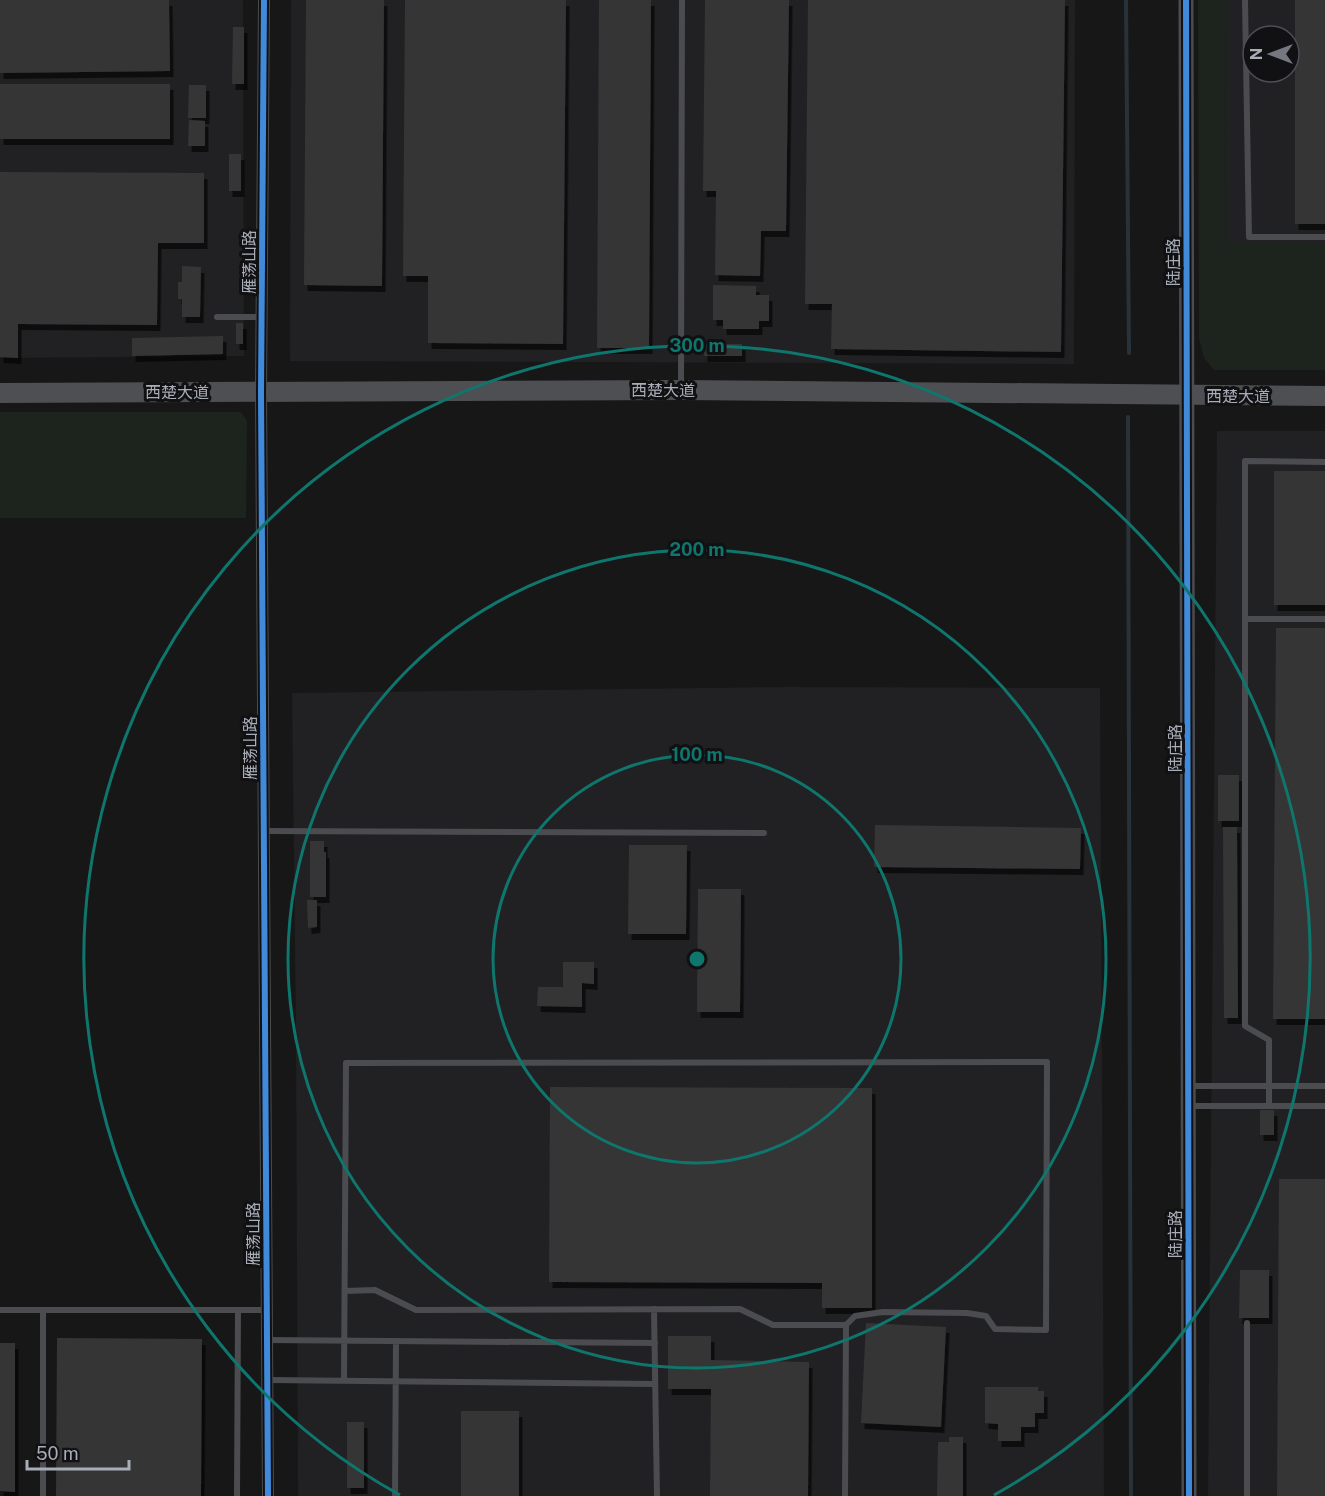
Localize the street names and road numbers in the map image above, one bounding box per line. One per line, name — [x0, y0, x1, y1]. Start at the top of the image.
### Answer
street label: 雁荡山路 — [240, 230, 259, 294]
street label: 陆庄路 — [1164, 238, 1183, 286]
street label: 西楚大道 — [631, 381, 695, 400]
street label: 西楚大道 — [145, 383, 209, 402]
street label: 西楚大道 — [1206, 387, 1270, 406]
street label: 雁荡山路 — [241, 716, 260, 780]
street label: 陆庄路 — [1166, 724, 1185, 772]
street label: 雁荡山路 — [244, 1202, 263, 1266]
street label: 陆庄路 — [1166, 1210, 1185, 1258]

